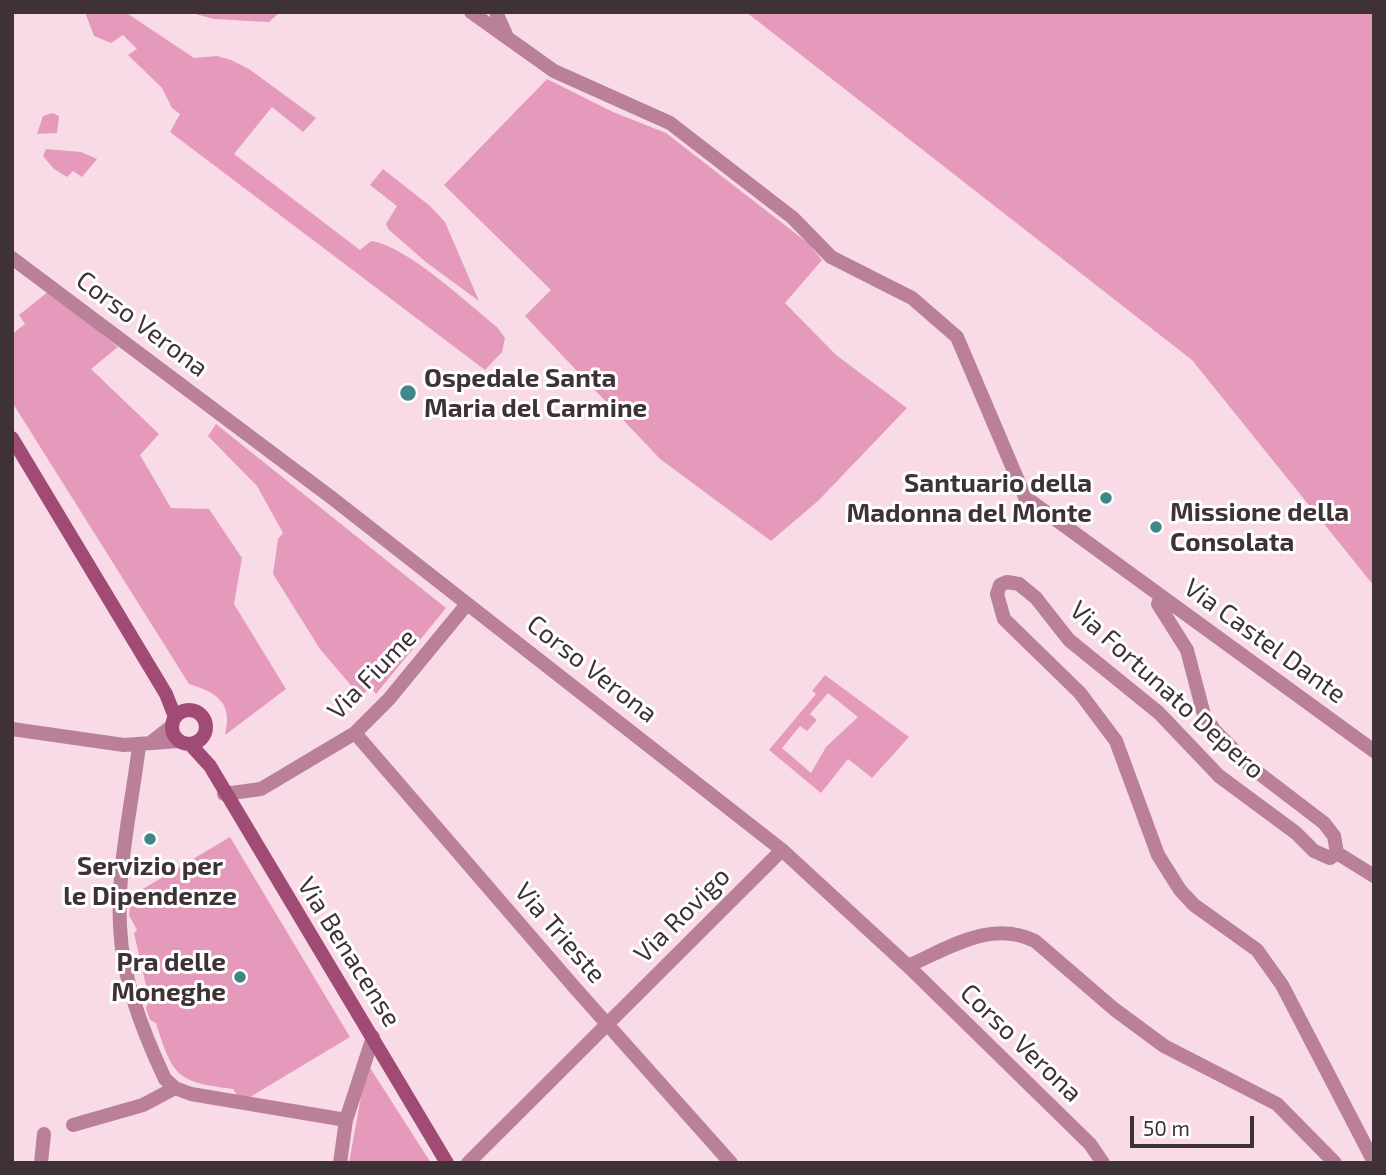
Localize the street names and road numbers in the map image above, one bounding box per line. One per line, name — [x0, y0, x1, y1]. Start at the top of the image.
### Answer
street label: Corso Verona — [70, 264, 214, 384]
street label: Via Castel Dante — [1178, 572, 1352, 710]
street label: Via Fortunato Depero — [1063, 594, 1271, 786]
street label: Corso Verona — [521, 608, 663, 730]
street label: Via Fiume — [321, 622, 423, 726]
street label: Via Rovigo — [628, 861, 736, 969]
street label: Via Benacense — [291, 871, 407, 1033]
street label: Via Trieste — [508, 876, 612, 990]
street label: Corso Verona — [954, 977, 1088, 1109]

